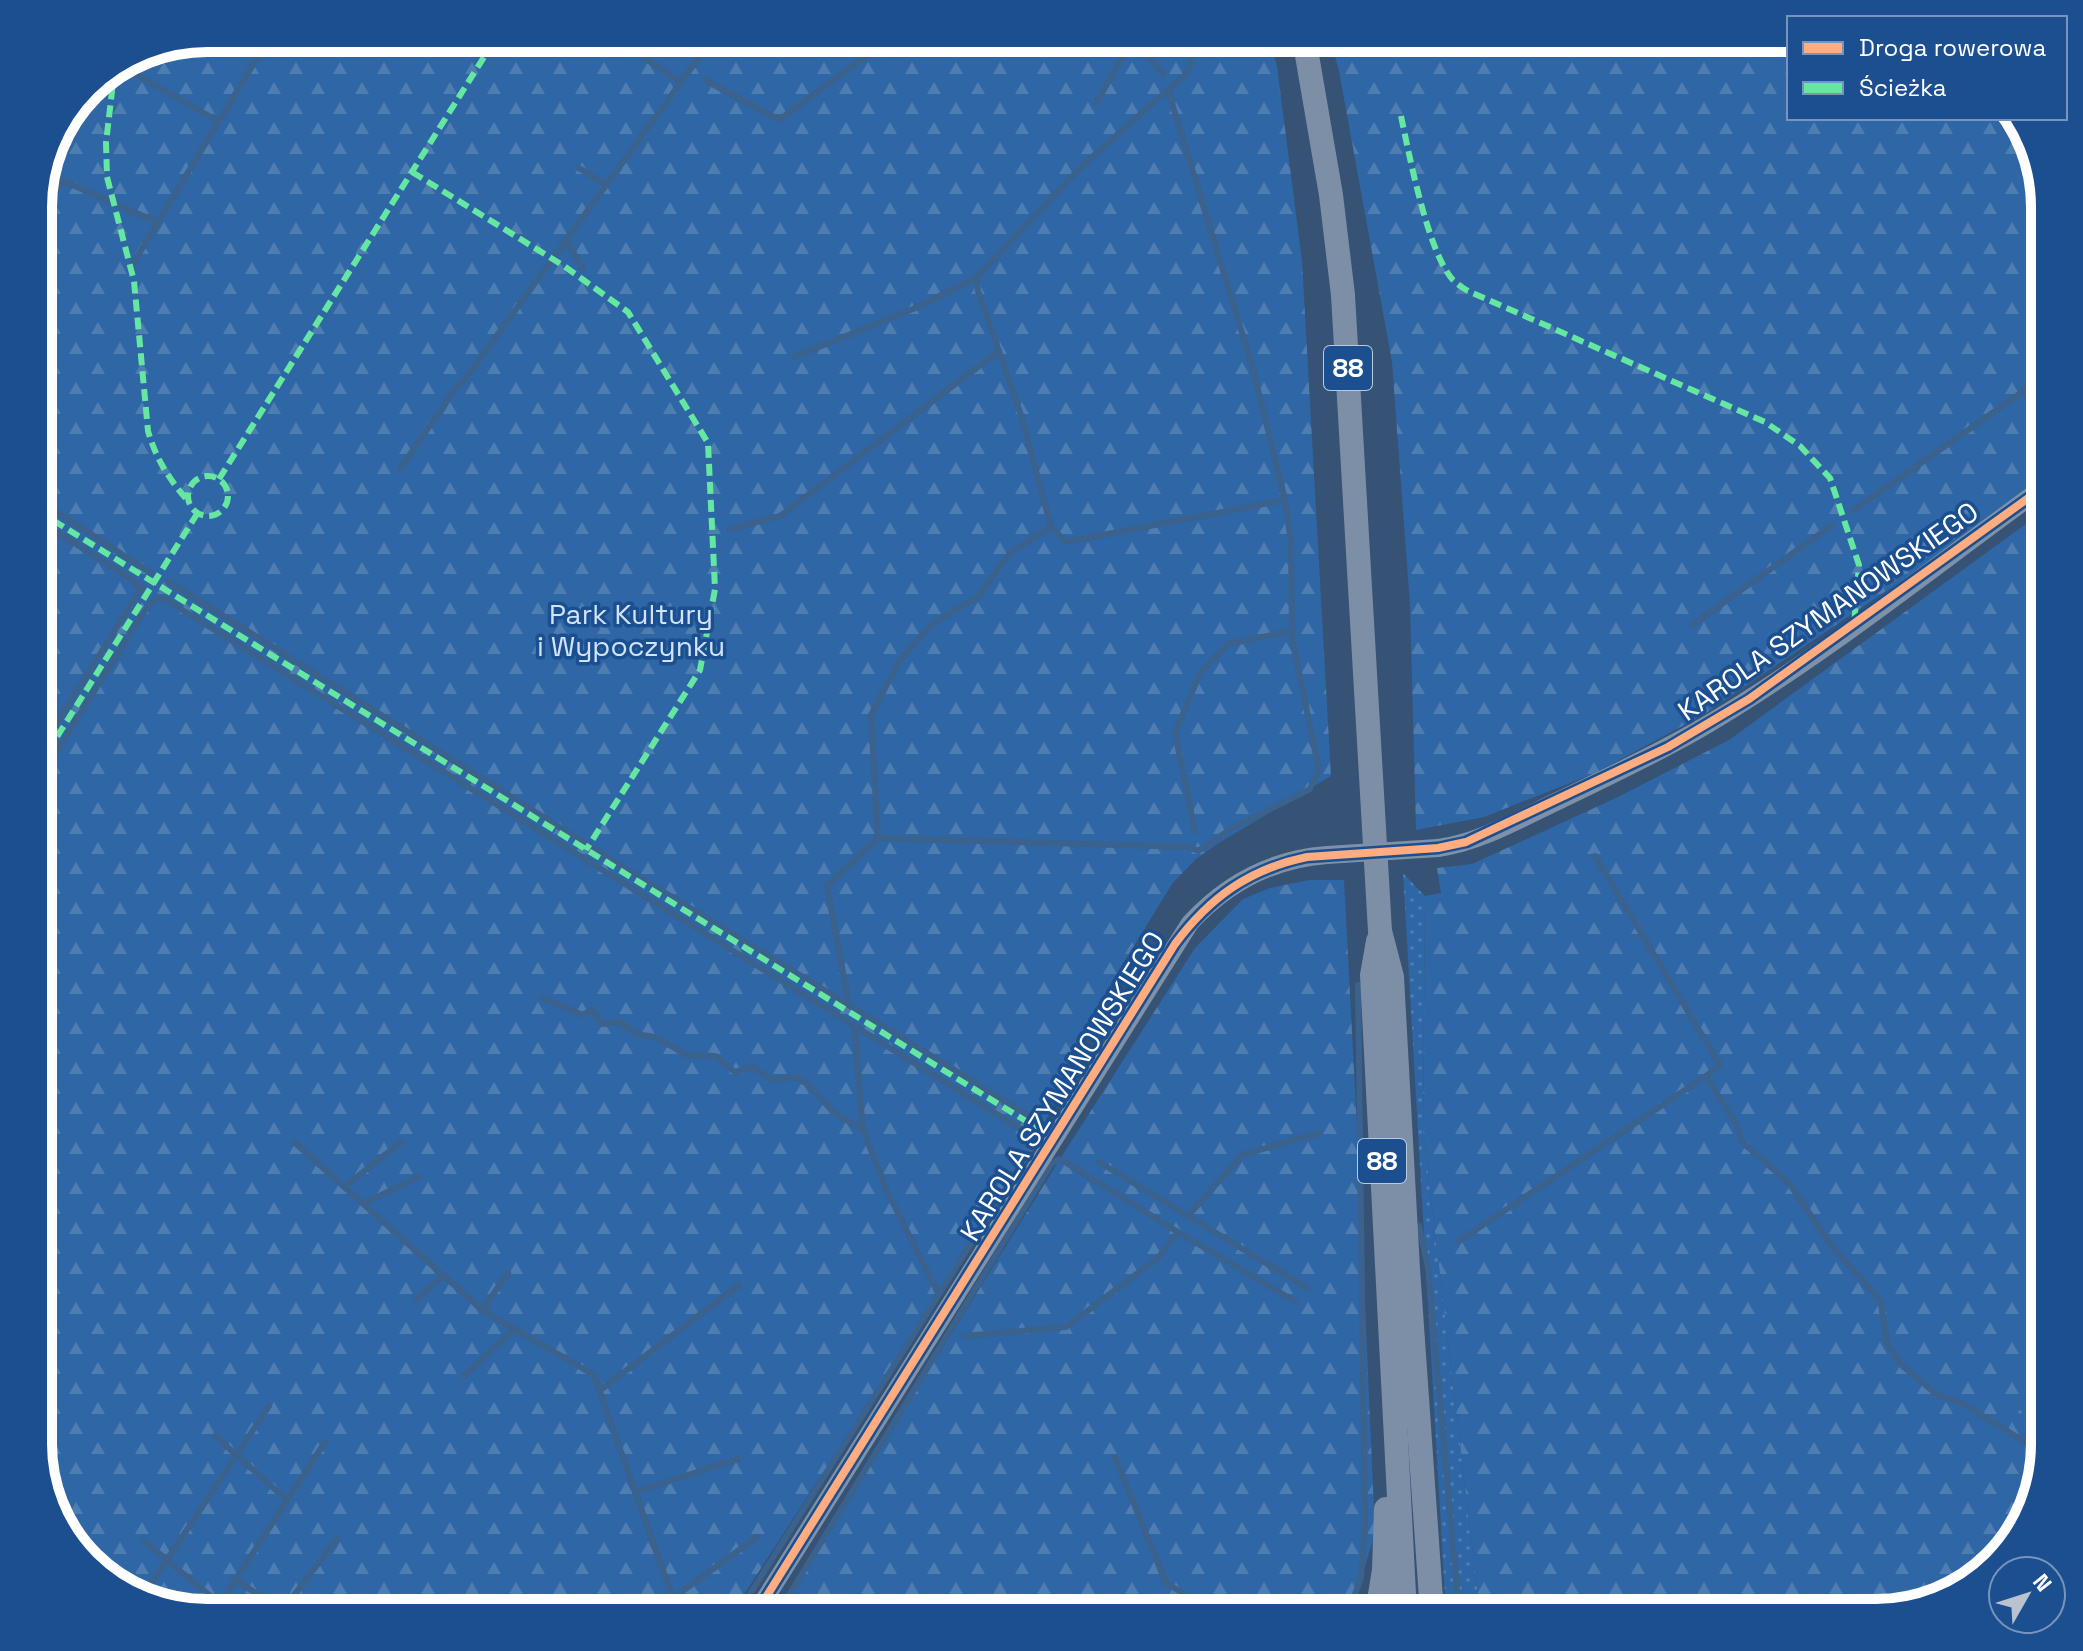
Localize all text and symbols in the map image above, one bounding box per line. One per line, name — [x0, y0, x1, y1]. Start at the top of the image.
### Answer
legend — [1787, 16, 2067, 120]
text: Droga rowerowa — [1859, 32, 2046, 63]
text: Ścieżka — [1859, 72, 1947, 103]
road number: 88 — [1324, 346, 1372, 390]
street label: KAROLA SZYMANOWSKIEGO — [1671, 493, 1985, 729]
park label: Park Kultury i Wypoczynku — [537, 596, 725, 664]
street label: KAROLA SZYMANOWSKIEGO — [952, 924, 1172, 1248]
road number: 88 — [1358, 1139, 1406, 1183]
north arrow — [1987, 1555, 2067, 1635]
text: N — [2027, 1568, 2058, 1597]

